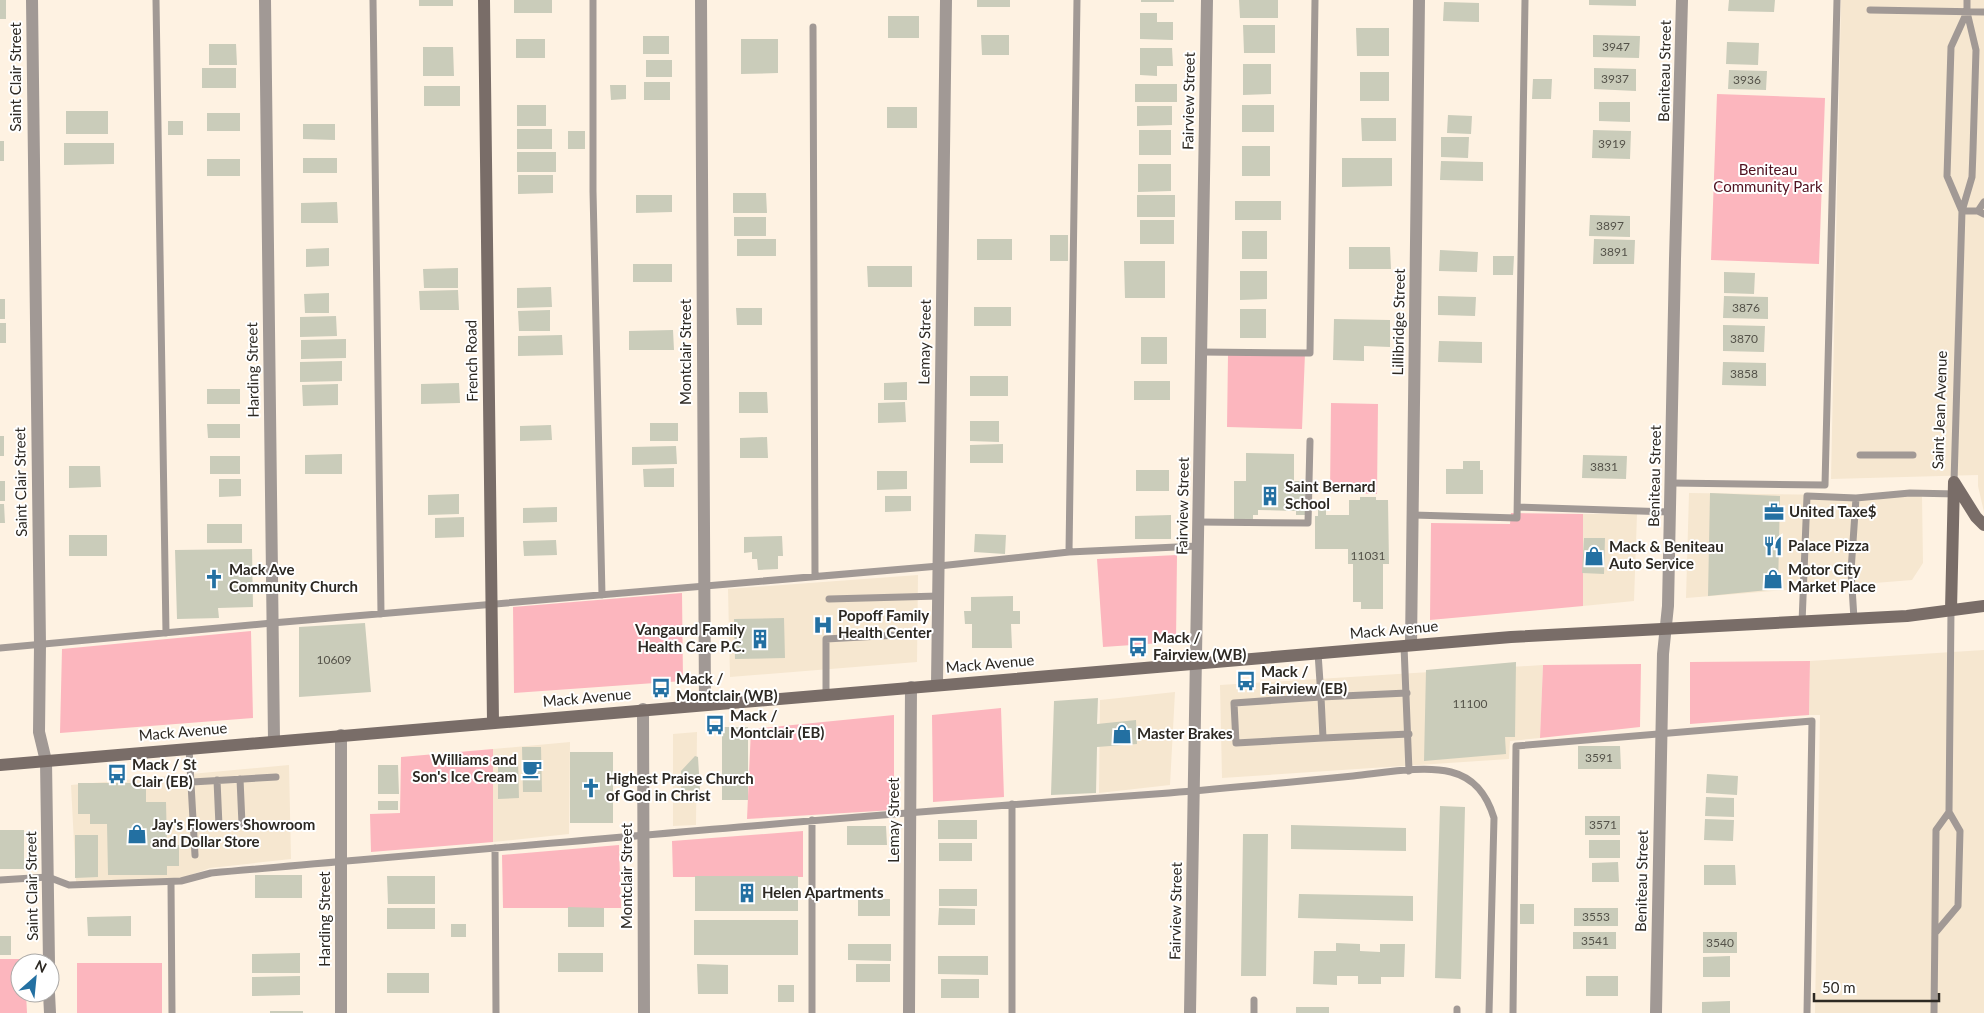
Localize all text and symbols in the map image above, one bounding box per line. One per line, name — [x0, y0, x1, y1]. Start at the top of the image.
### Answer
street label: Beniteau Street — [1654, 19, 1674, 122]
street label: Saint Clair Street — [6, 22, 24, 132]
house number: 3947 — [1602, 39, 1630, 54]
street label: Fairview Street — [1178, 51, 1198, 150]
house number: 3937 — [1601, 71, 1629, 86]
house number: 3936 — [1733, 72, 1761, 87]
house number: 3919 — [1598, 136, 1626, 151]
park label: Beniteau Community Park — [1713, 160, 1823, 195]
house number: 3897 — [1596, 218, 1624, 233]
house number: 3891 — [1600, 244, 1628, 259]
street label: Lillibridge Street — [1388, 268, 1408, 376]
street label: Montclair Street — [676, 298, 694, 405]
street label: Lemay Street — [914, 299, 934, 385]
house number: 3876 — [1732, 300, 1760, 315]
street label: French Road — [461, 320, 481, 402]
street label: Harding Street — [242, 322, 262, 418]
house number: 3870 — [1730, 331, 1758, 346]
street label: Saint Jean Avenue — [1928, 350, 1950, 470]
house number: 3858 — [1730, 366, 1758, 381]
street label: Beniteau Street — [1644, 424, 1664, 527]
street label: Saint Clair Street — [10, 426, 30, 537]
street label: Fairview Street — [1172, 456, 1192, 555]
house number: 3831 — [1590, 459, 1618, 474]
place label: Saint Bernard School — [1285, 477, 1376, 512]
building icon: Saint Bernard School — [1259, 485, 1281, 507]
office icon: United Taxe$ — [1763, 501, 1785, 523]
place label: United Taxe$ — [1789, 502, 1877, 520]
restaurant icon: Palace Pizza — [1762, 535, 1784, 557]
place label: Palace Pizza — [1788, 536, 1869, 554]
place label: Mack & Beniteau Auto Service — [1608, 537, 1724, 572]
shop icon: Mack & Beniteau Auto Service — [1583, 545, 1605, 567]
house number: 11031 — [1351, 548, 1385, 563]
place label: Mack Ave Community Church — [229, 560, 358, 595]
place label: Motor City Market Place — [1788, 560, 1876, 595]
church icon: Mack Ave Community Church — [203, 568, 225, 590]
shop icon: Motor City Market Place — [1762, 568, 1784, 590]
place label: Popoff Family Health Center — [838, 606, 932, 641]
hospital icon: Popoff Family Health Center — [812, 614, 834, 636]
street label: Mack Avenue — [1349, 616, 1439, 642]
place label: Vangaurd Family Health Care P.C. — [634, 620, 745, 655]
building icon: Vangaurd Family Health Care P.C. — [749, 628, 771, 650]
place label: Mack / Fairview (WB) — [1153, 628, 1246, 663]
bus stop icon: Mack / Fairview (WB) — [1127, 636, 1149, 658]
street label: Mack Avenue — [945, 650, 1035, 676]
house number: 10609 — [317, 652, 351, 667]
place label: Mack / Fairview (EB) — [1261, 662, 1347, 697]
place label: Mack / Montclair (WB) — [676, 669, 778, 704]
bus stop icon: Mack / Fairview (EB) — [1235, 670, 1257, 692]
bus stop icon: Mack / Montclair (WB) — [650, 677, 672, 699]
street label: Mack Avenue — [542, 684, 632, 710]
house number: 11100 — [1453, 696, 1487, 711]
place label: Mack / Montclair (EB) — [730, 706, 824, 741]
bus stop icon: Mack / Montclair (EB) — [704, 714, 726, 736]
street label: Mack Avenue — [138, 718, 228, 744]
shop icon: Master Brakes — [1111, 723, 1133, 745]
place label: Master Brakes — [1137, 724, 1233, 742]
place label: Williams and Son's Ice Cream — [412, 750, 517, 785]
house number: 3591 — [1585, 750, 1613, 765]
place label: Mack / St Clair (EB) — [132, 755, 197, 790]
cafe icon: Williams and Son's Ice Cream — [521, 758, 543, 780]
bus stop icon: Mack / St Clair (EB) — [106, 763, 128, 785]
place label: Highest Praise Church of God in Christ — [606, 769, 754, 804]
church icon: Highest Praise Church of God in Christ — [580, 777, 602, 799]
street label: Lemay Street — [884, 777, 902, 863]
place label: Jay's Flowers Showroom and Dollar Store — [152, 815, 315, 850]
house number: 3571 — [1589, 817, 1617, 832]
street label: Montclair Street — [617, 822, 635, 929]
shop icon: Jay's Flowers Showroom and Dollar Store — [126, 823, 148, 845]
street label: Beniteau Street — [1631, 829, 1651, 932]
street label: Saint Clair Street — [21, 830, 41, 941]
street label: Fairview Street — [1165, 861, 1185, 960]
street label: Harding Street — [315, 871, 333, 967]
building icon: Helen Apartments — [736, 882, 758, 904]
place label: Helen Apartments — [762, 883, 884, 901]
house number: 3553 — [1582, 909, 1610, 924]
house number: 3541 — [1581, 933, 1609, 948]
house number: 3540 — [1706, 935, 1734, 950]
north arrow — [10, 953, 60, 1003]
text: N — [32, 956, 50, 976]
scale bar — [1814, 970, 1939, 1002]
text: 50 m — [1822, 978, 1856, 996]

